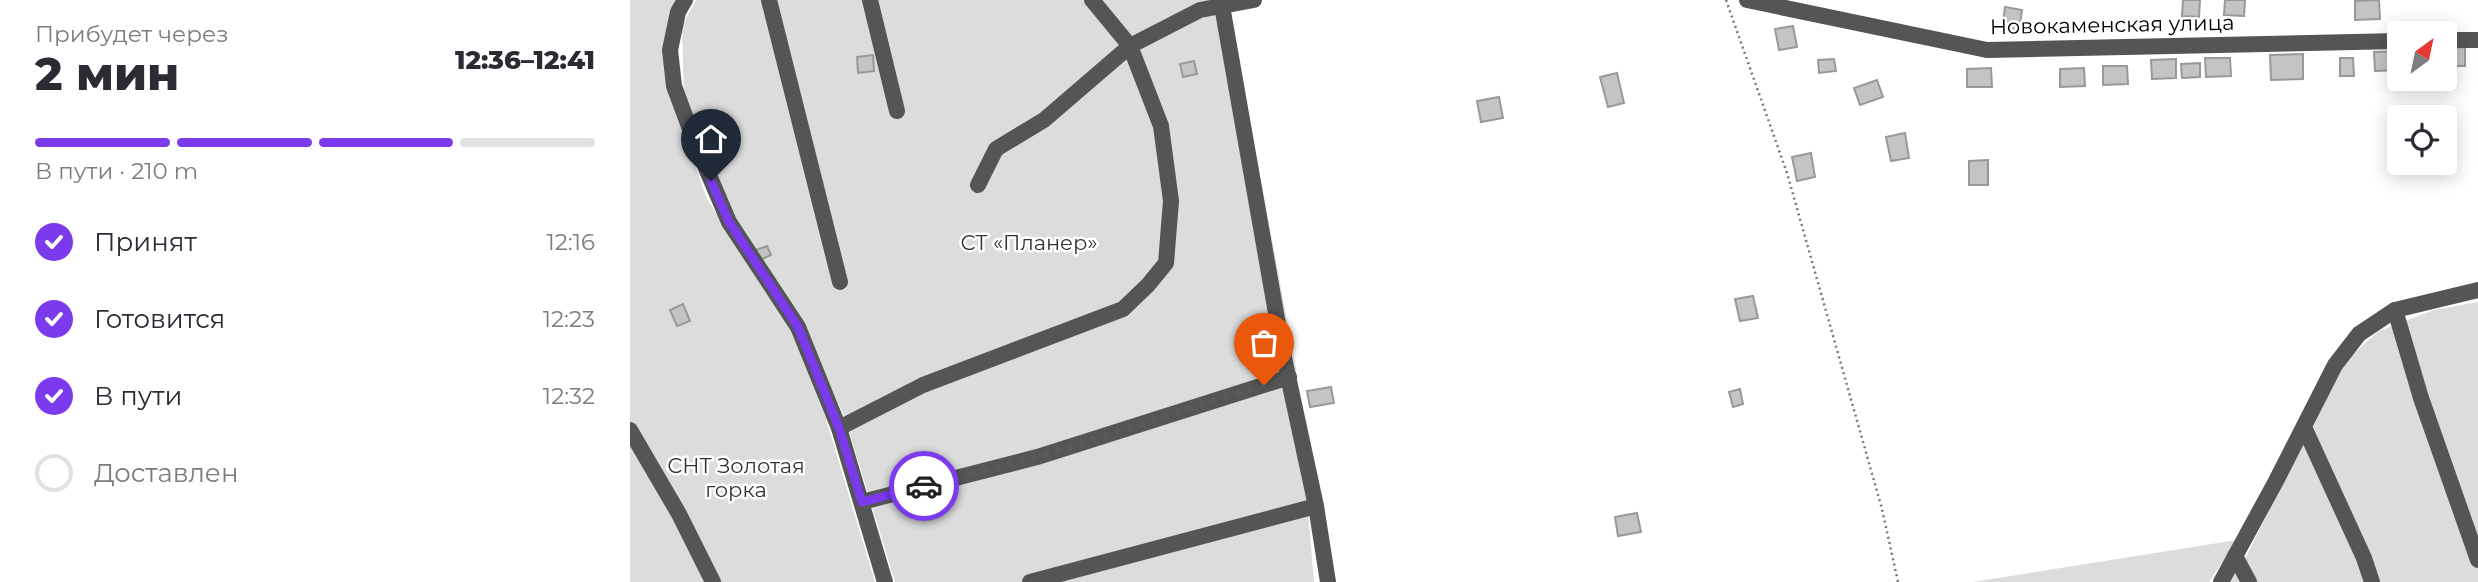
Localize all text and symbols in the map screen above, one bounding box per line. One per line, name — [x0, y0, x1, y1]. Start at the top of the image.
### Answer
street label: Новокаменская улица — [1990, 10, 2234, 39]
text: Прибудет через — [35, 20, 229, 48]
north arrow — [2387, 21, 2457, 91]
map controls — [2387, 21, 2457, 175]
text: 12:36–12:41 — [455, 44, 595, 76]
text: 2 мин — [35, 45, 179, 102]
button: locate — [2387, 105, 2457, 175]
pin — [681, 109, 741, 181]
icon: home — [692, 120, 730, 158]
text: В пути · 210 m — [35, 157, 198, 185]
icon: check — [35, 223, 73, 261]
text: Принят — [94, 226, 197, 258]
text: 12:16 — [546, 228, 595, 256]
park label: СТ «Планер» — [960, 230, 1098, 255]
icon: check — [35, 300, 73, 338]
text: Готовится — [94, 303, 225, 335]
text: 12:23 — [543, 305, 595, 333]
pin — [1234, 313, 1294, 385]
icon: bag — [1245, 324, 1283, 362]
icon: check — [35, 377, 73, 415]
text: В пути — [94, 380, 183, 412]
text: 12:32 — [543, 382, 595, 410]
courier — [889, 451, 959, 521]
park label: СНТ Золотая горка — [667, 453, 805, 502]
text: Доставлен — [94, 457, 239, 489]
icon: car — [905, 467, 943, 505]

